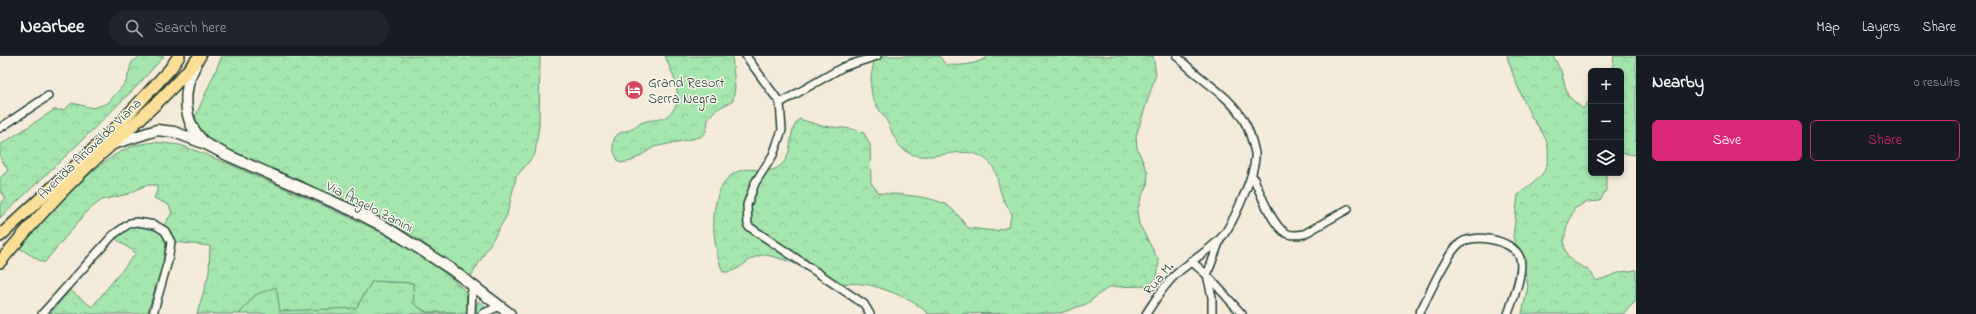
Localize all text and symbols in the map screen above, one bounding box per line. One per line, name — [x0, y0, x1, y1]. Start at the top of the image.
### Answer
search box — [109, 10, 389, 46]
text: Nearbee — [20, 14, 85, 41]
icon: search — [123, 17, 145, 39]
text: Search here — [155, 17, 226, 39]
text: Map — [1816, 17, 1840, 38]
text: Layers — [1862, 17, 1900, 38]
text: Share — [1922, 17, 1956, 38]
map controls — [1588, 68, 1624, 176]
button: + — [1588, 68, 1624, 104]
text: Nearby — [1652, 70, 1704, 95]
place label: Grand Resort Serra Negra — [648, 73, 725, 111]
text: 0 results — [1914, 73, 1960, 92]
hotel icon: Grand Resort Serra Negra — [623, 79, 645, 101]
street label: Avenida Ariovaldo Viana — [33, 94, 147, 204]
button: − — [1588, 104, 1624, 140]
button: Save — [1652, 120, 1802, 161]
button: Share — [1810, 120, 1960, 161]
button: layers — [1588, 140, 1624, 176]
street label: Via Ângelo Zanini — [321, 175, 417, 239]
street label: Rua M. — [1139, 258, 1180, 300]

